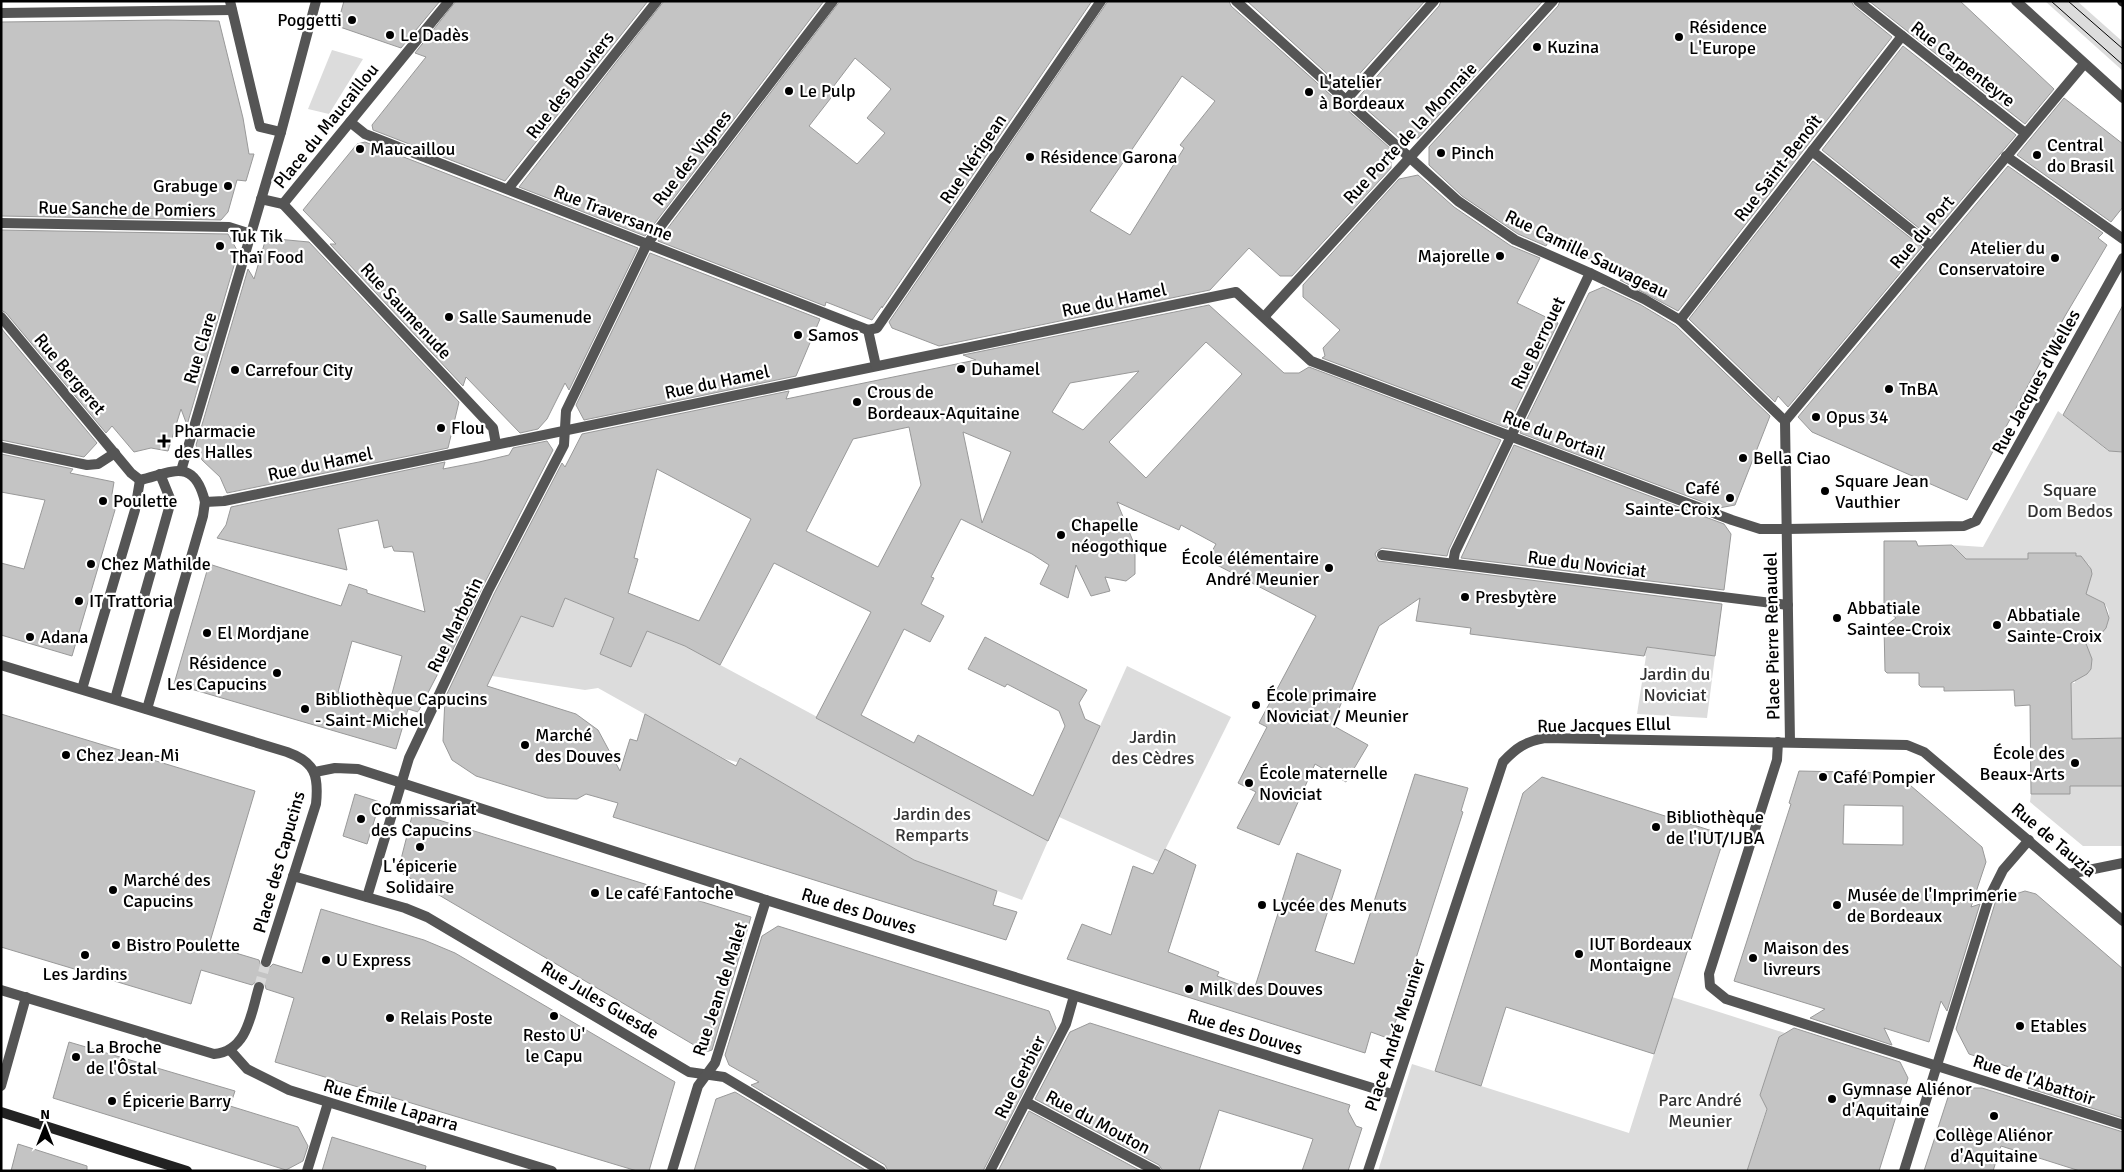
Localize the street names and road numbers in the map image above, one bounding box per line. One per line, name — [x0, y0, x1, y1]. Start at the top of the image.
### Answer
street label: Rue Carpenteyre — [1906, 16, 2020, 112]
street label: Rue des Bouviers — [521, 27, 619, 143]
street label: Rue Porte de la Monnaie — [1339, 58, 1481, 208]
street label: Place du Maucaillou — [269, 59, 383, 193]
street label: Rue des Vignes — [648, 106, 736, 210]
street label: Rue Nérigean — [935, 110, 1011, 208]
street label: Rue Saint-Benoît — [1729, 110, 1827, 226]
street label: Rue Traversanne — [550, 180, 676, 246]
street label: Rue du Port — [1885, 191, 1959, 273]
street label: Rue Sanche de Pomiers — [38, 196, 216, 222]
street label: Rue Camille Sauvageau — [1502, 205, 1672, 303]
street label: Rue Saumenude — [356, 258, 456, 364]
street label: Rue du Hamel — [1060, 278, 1168, 322]
street label: Rue Berrouet — [1506, 293, 1570, 393]
street label: Rue Jacques d'Welles — [1987, 306, 2085, 458]
street label: Rue Clare — [179, 309, 221, 387]
street label: Rue Bergeret — [30, 329, 110, 419]
street label: Rue du Hamel — [663, 360, 771, 404]
street label: Rue du Portail — [1500, 405, 1608, 465]
street label: Rue du Hamel — [266, 442, 374, 486]
street label: Rue du Noviciat — [1526, 546, 1648, 582]
street label: Place Pierre Renaudel — [1760, 552, 1784, 720]
street label: Rue Marbotin — [422, 574, 488, 676]
street label: Rue Jacques Ellul — [1537, 713, 1671, 737]
street label: Place des Capucins — [248, 788, 310, 936]
street label: Rue de Tauzia — [2007, 798, 2101, 882]
street label: Rue des Douves — [799, 883, 919, 939]
street label: Rue Jean de Malet — [688, 919, 752, 1059]
street label: Rue Jules Guesde — [537, 956, 663, 1044]
street label: Place André Meunier — [1360, 956, 1430, 1114]
street label: Rue des Douves — [1185, 1004, 1305, 1060]
street label: Rue Gerbier — [990, 1031, 1050, 1122]
street label: Rue de l'Abattoir — [1970, 1050, 2098, 1110]
street label: Rue Émile Laparra — [321, 1074, 461, 1136]
street label: Rue du Mouton — [1042, 1085, 1154, 1159]

